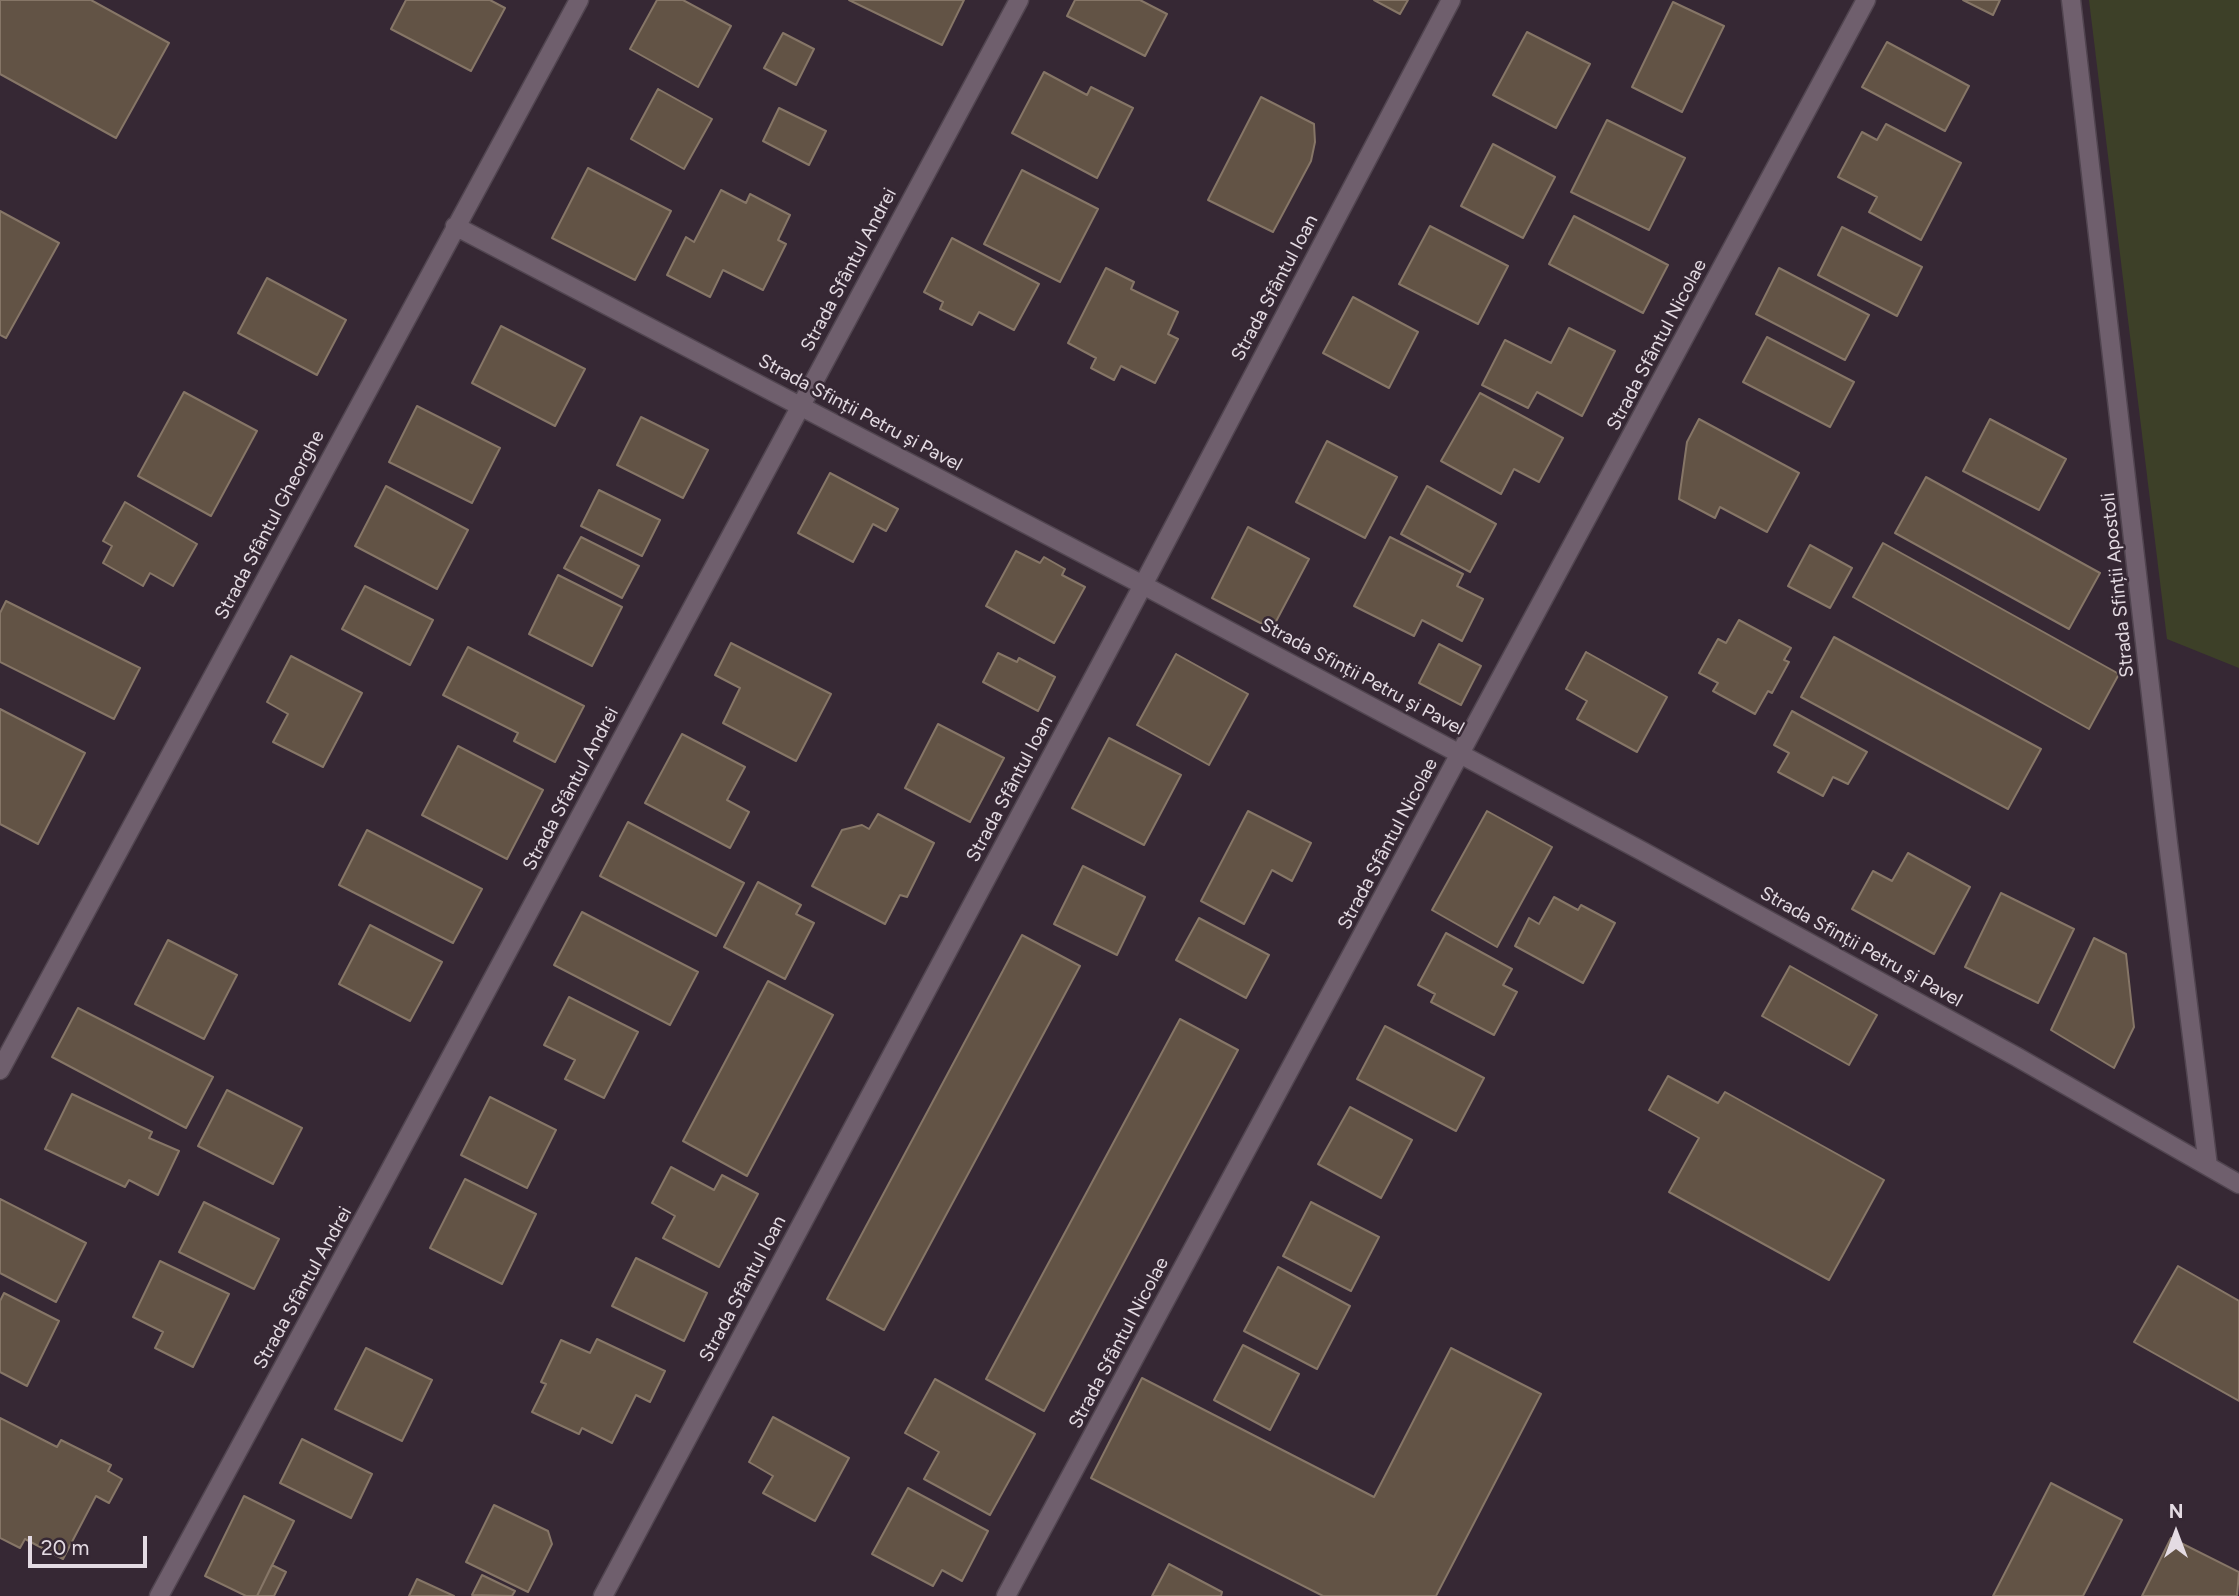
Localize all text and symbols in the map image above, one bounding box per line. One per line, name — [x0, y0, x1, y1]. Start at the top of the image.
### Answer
street label: Strada Sfântul Andrei — [796, 184, 902, 356]
street label: Strada Sfântul Ioan — [1227, 211, 1323, 365]
street label: Strada Sfântul Nicolae — [1602, 255, 1712, 435]
street label: Strada Sfinții Petru și Pavel — [754, 350, 966, 476]
street label: Strada Sfântul Gheorghe — [210, 426, 330, 624]
street label: Strada Sfinții Apostoli — [2097, 492, 2139, 678]
street label: Strada Sfinții Petru și Pavel — [1256, 614, 1468, 740]
street label: Strada Sfântul Andrei — [518, 703, 624, 875]
street label: Strada Sfântul Ioan — [962, 712, 1058, 866]
street label: Strada Sfântul Nicolae — [1333, 754, 1443, 934]
street label: Strada Sfinții Petru și Pavel — [1756, 882, 1966, 1012]
street label: Strada Sfântul Andrei — [249, 1203, 357, 1373]
street label: Strada Sfântul Ioan — [695, 1212, 791, 1366]
street label: Strada Sfântul Nicolae — [1064, 1253, 1174, 1433]
north arrow — [2141, 1498, 2211, 1568]
text: N — [2169, 1500, 2183, 1523]
scale bar — [32, 1522, 150, 1566]
text: 20 m — [41, 1535, 89, 1560]

